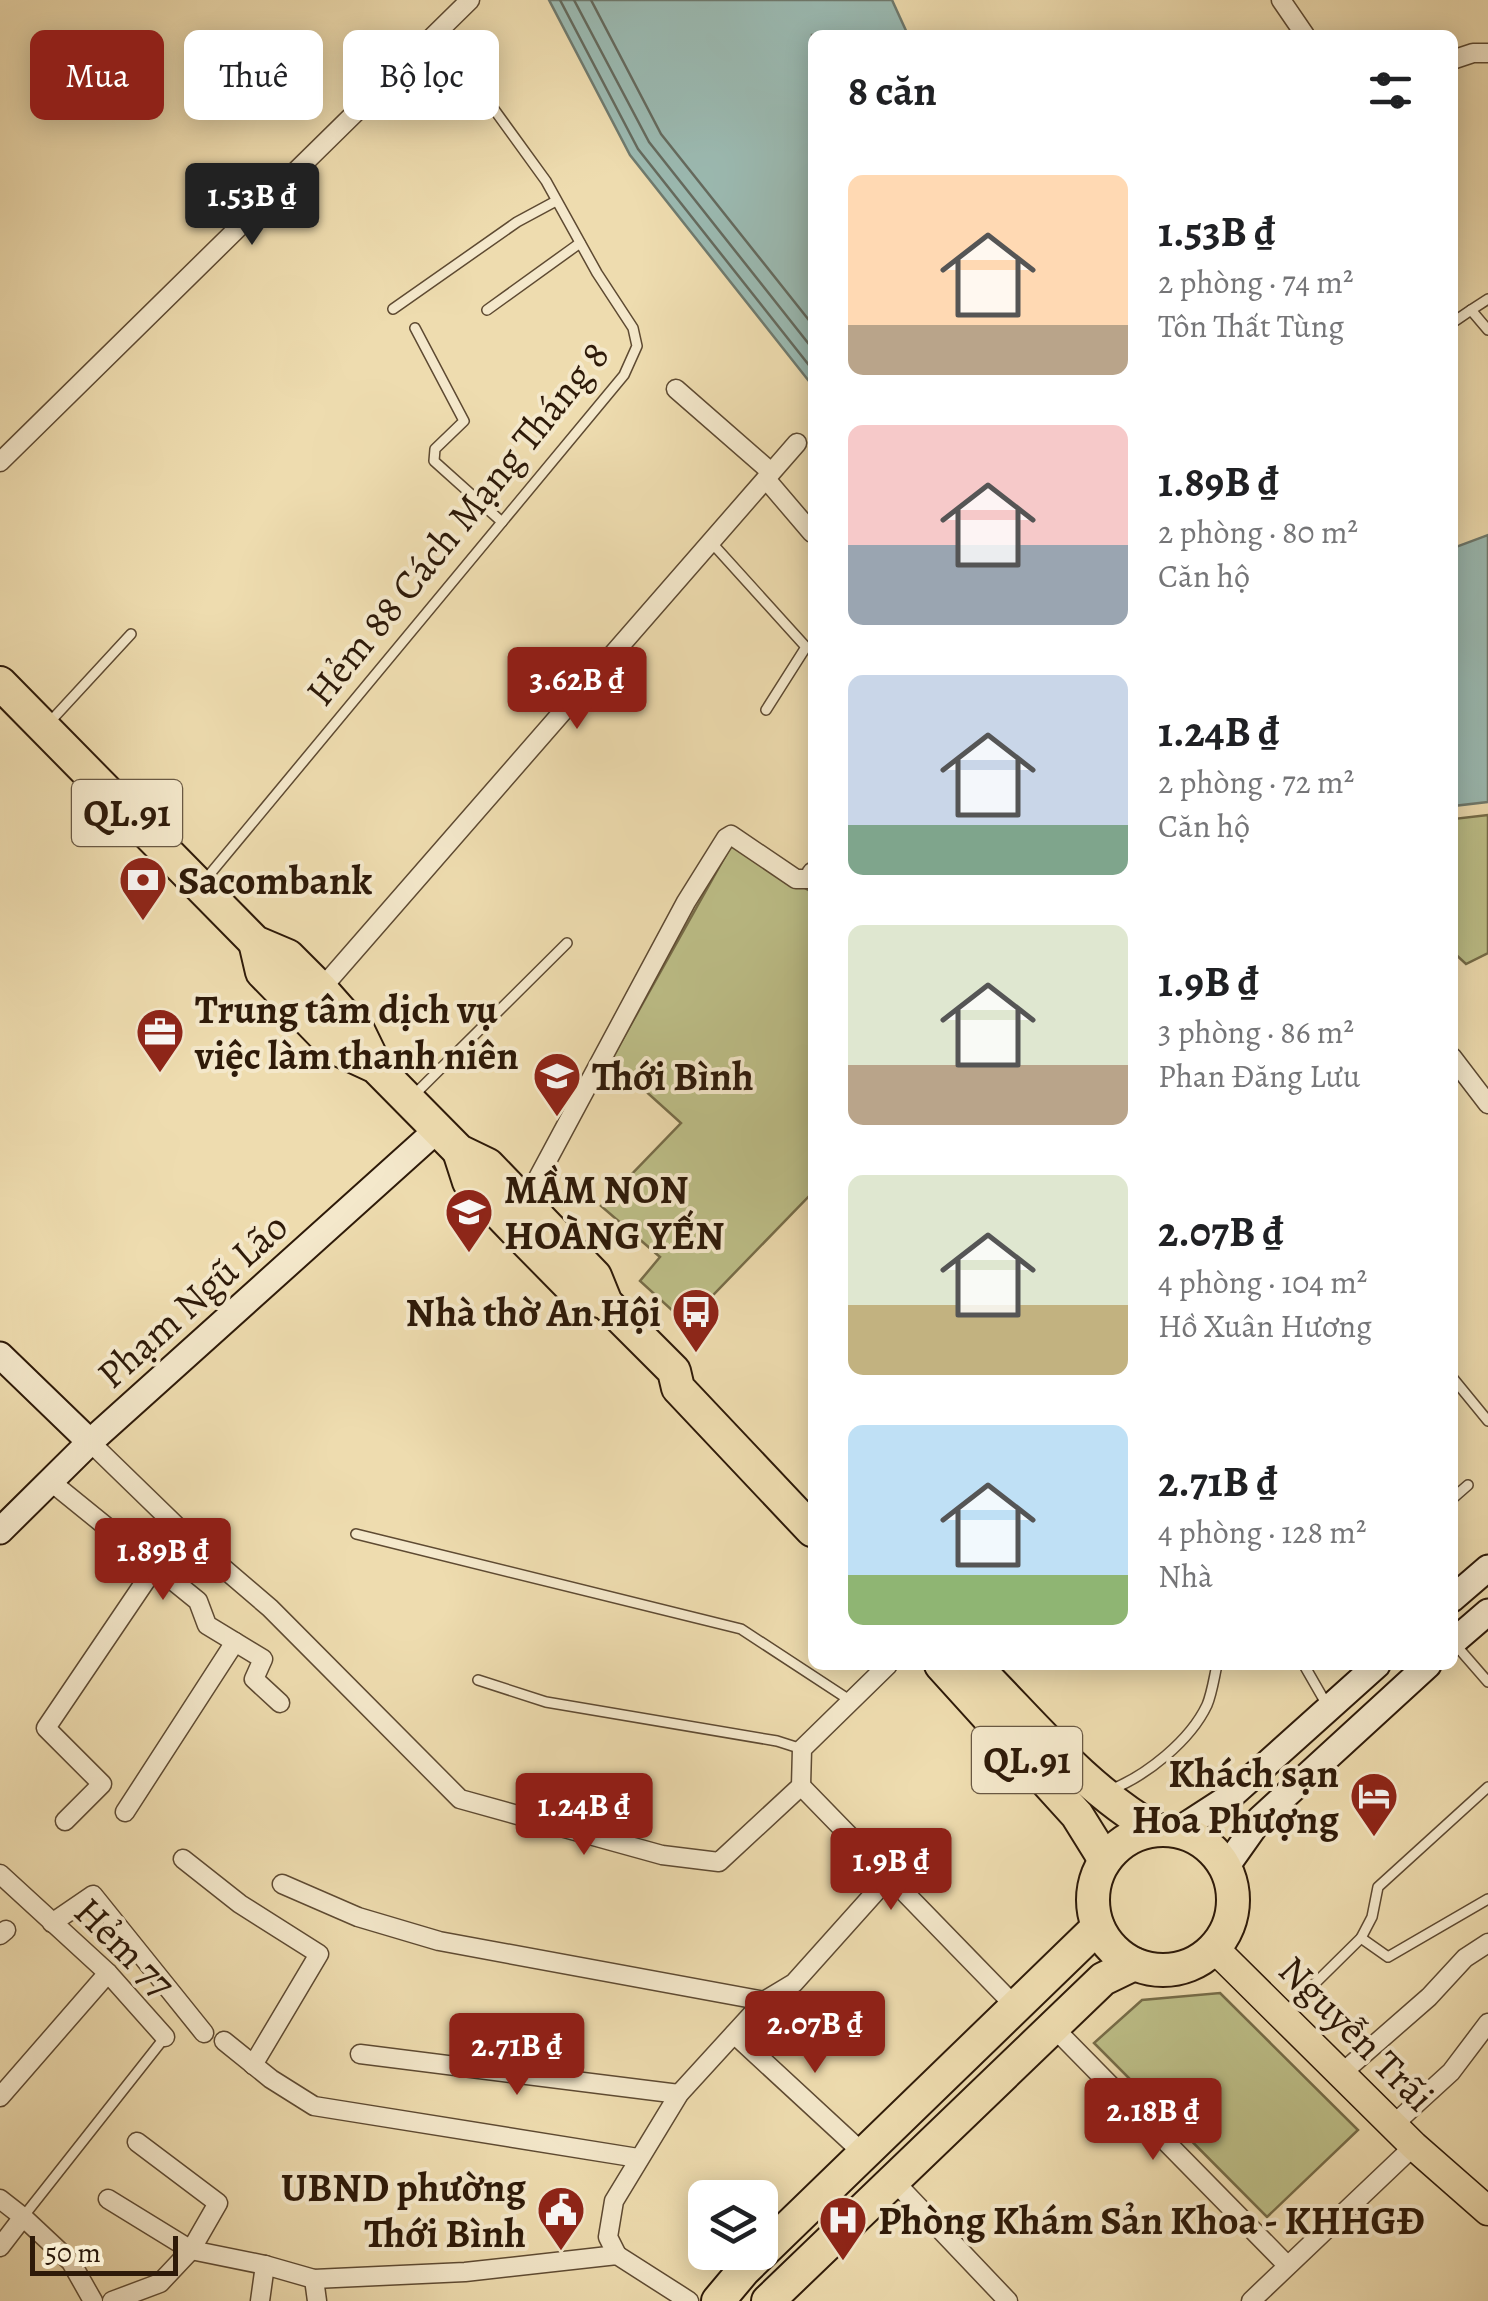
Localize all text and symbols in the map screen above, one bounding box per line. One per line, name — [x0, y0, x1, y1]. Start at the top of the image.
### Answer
chip: Mua — [30, 30, 164, 120]
chip: Thuê — [184, 30, 323, 120]
chip: Bộ lọc — [343, 30, 499, 120]
text: 8 căn — [848, 62, 937, 119]
icon: filters — [1363, 63, 1418, 118]
pin: 1.53B ₫ — [160, 163, 344, 248]
text: 1.53B ₫ — [207, 173, 297, 217]
text: 1.53B ₫ — [1158, 203, 1276, 260]
icon: home — [928, 215, 1048, 335]
text: 2 phòng · 74 m² — [1158, 260, 1353, 304]
text: Tôn Thất Tùng — [1158, 304, 1344, 348]
street label: Hẻm 88 Cách Mạng Tháng 8 — [293, 329, 622, 717]
text: 1.89B ₫ — [1158, 453, 1279, 510]
icon: home — [928, 465, 1048, 585]
text: 2 phòng · 80 m² — [1158, 510, 1358, 554]
text: Căn hộ — [1158, 554, 1250, 598]
pin: 3.62B ₫ — [485, 647, 669, 732]
text: 3.62B ₫ — [530, 657, 624, 701]
text: 1.24B ₫ — [1158, 703, 1280, 760]
icon: home — [928, 715, 1048, 835]
text: 2 phòng · 72 m² — [1158, 760, 1354, 804]
road number: QL.91 — [72, 780, 182, 846]
text: Căn hộ — [1158, 804, 1250, 848]
place label: Sacombank — [178, 853, 372, 908]
bank icon: Sacombank — [117, 854, 169, 922]
text: 1.9B ₫ — [1158, 953, 1259, 1010]
icon: home — [928, 965, 1048, 1085]
place label: Trung tâm dịch vụ việc làm thanh niên — [194, 982, 519, 1083]
office icon: Trung tâm dịch vụ việc làm thanh niên — [134, 1006, 186, 1074]
text: 3 phòng · 86 m² — [1158, 1010, 1354, 1054]
place label: Thới Bình — [592, 1049, 754, 1104]
school or university icon: Thới Bình — [531, 1050, 583, 1118]
text: Phan Đăng Lưu — [1158, 1054, 1360, 1098]
place label: MẦM NON HOÀNG YẾN — [504, 1162, 724, 1263]
school or university icon: MẦM NON HOÀNG YẾN — [443, 1186, 495, 1254]
street label: Phạm Ngũ Lão — [85, 1200, 300, 1401]
text: 2.07B ₫ — [1158, 1203, 1284, 1260]
icon: home — [928, 1215, 1048, 1335]
text: 4 phòng · 104 m² — [1158, 1260, 1367, 1304]
place label: Nhà thờ An Hội — [406, 1285, 661, 1340]
bus stop icon: Nhà thờ An Hội — [670, 1286, 722, 1354]
text: Hồ Xuân Hương — [1158, 1304, 1372, 1348]
text: 2.71B ₫ — [1158, 1453, 1278, 1510]
icon: home — [928, 1465, 1048, 1585]
text: 4 phòng · 128 m² — [1158, 1510, 1366, 1554]
pin: 1.89B ₫ — [71, 1518, 255, 1603]
text: 1.89B ₫ — [117, 1528, 209, 1572]
text: Nhà — [1158, 1554, 1213, 1598]
road number: QL.91 — [972, 1727, 1082, 1793]
place label: Khách sạn Hoa Phượng — [1132, 1746, 1340, 1847]
hotel icon: Khách sạn Hoa Phượng — [1348, 1770, 1400, 1838]
pin: 1.24B ₫ — [492, 1773, 676, 1858]
text: 1.24B ₫ — [538, 1783, 630, 1827]
pin: 1.9B ₫ — [810, 1828, 972, 1913]
text: 1.9B ₫ — [852, 1838, 930, 1882]
street label: Hẻm 77 — [62, 1885, 187, 2010]
street label: Nguyễn Trãi — [1266, 1943, 1447, 2124]
pin: 2.07B ₫ — [723, 1991, 907, 2076]
text: 2.07B ₫ — [767, 2001, 863, 2045]
pin: 2.71B ₫ — [425, 2013, 609, 2098]
text: 2.71B ₫ — [471, 2023, 563, 2067]
pin: 2.18B ₫ — [1061, 2078, 1245, 2163]
text: 2.18B ₫ — [1106, 2088, 1200, 2132]
place label: UBND phường Thới Bình — [281, 2160, 527, 2261]
map controls — [688, 2180, 778, 2270]
button: layers — [688, 2180, 778, 2270]
public building icon: UBND phường Thới Bình — [535, 2184, 587, 2252]
place label: Phòng Khám Sản Khoa - KHHGĐ — [878, 2193, 1425, 2248]
hospital icon: Phòng Khám Sản Khoa - KHHGĐ — [817, 2194, 869, 2262]
scale bar — [30, 2231, 178, 2276]
text: 50 m — [45, 2234, 101, 2272]

